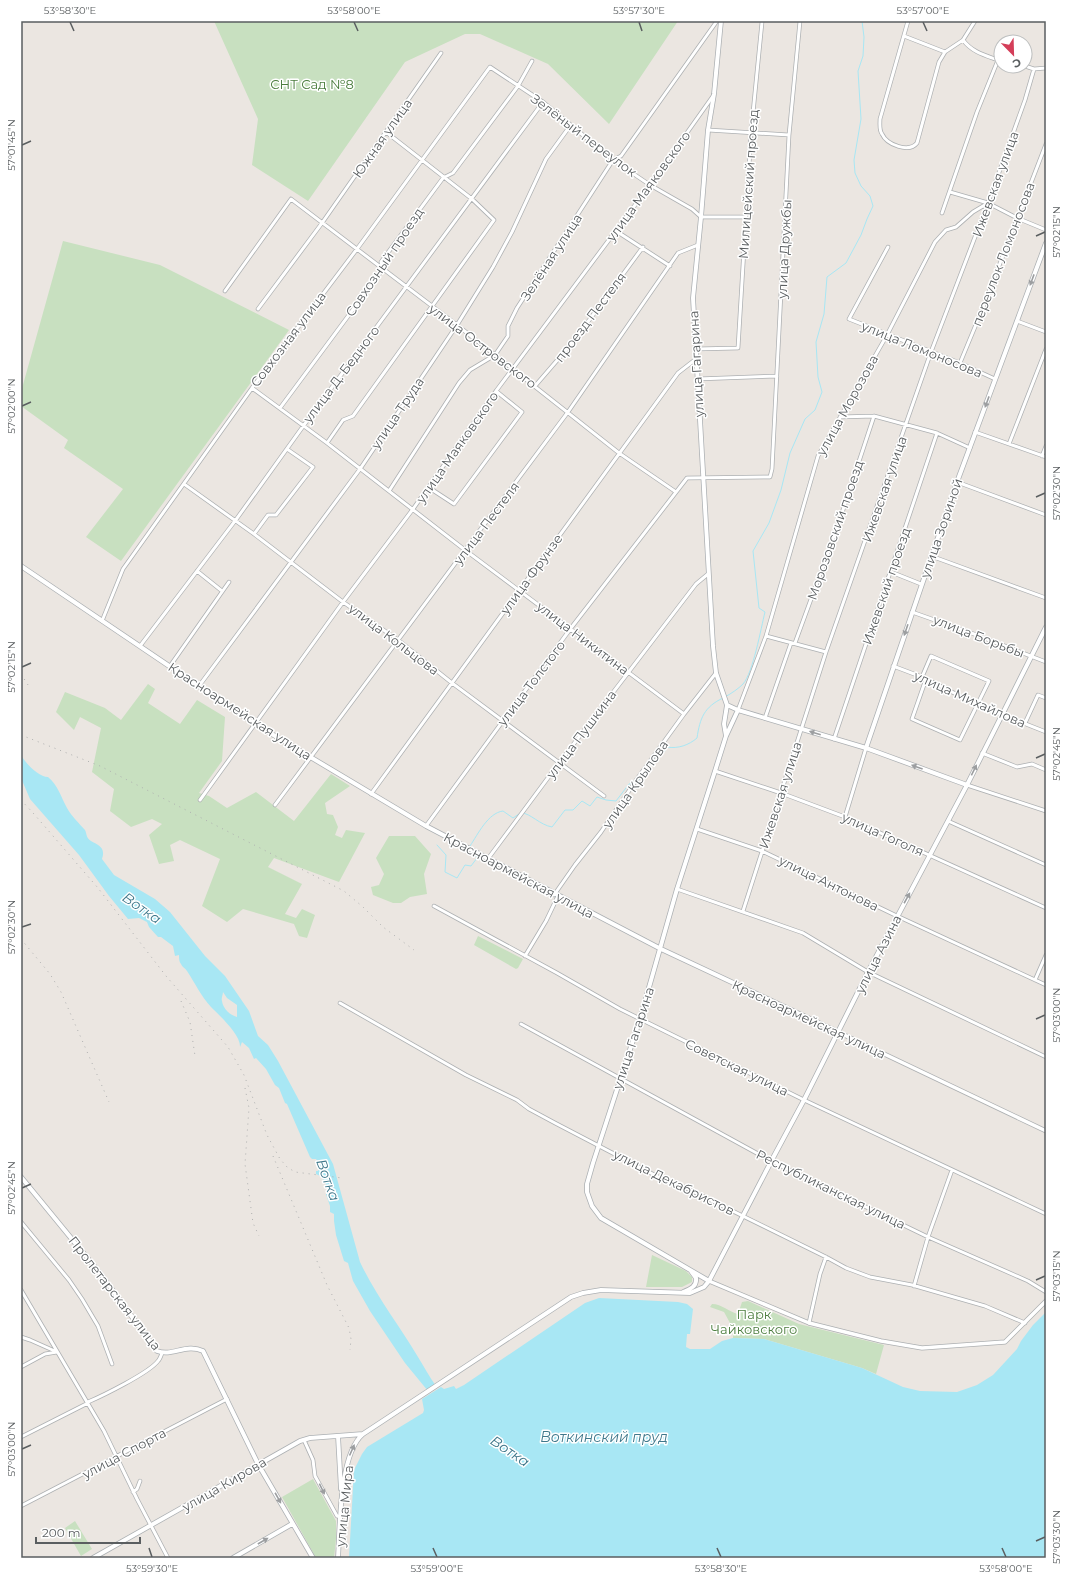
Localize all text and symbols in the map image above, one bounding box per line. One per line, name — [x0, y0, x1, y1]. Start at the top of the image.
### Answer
text: 53°58'30"E — [44, 4, 96, 17]
text: 53°58'00"E — [327, 4, 381, 17]
text: 53°57'30"E — [613, 4, 665, 17]
text: 53°57'00"E — [897, 4, 950, 17]
north arrow — [993, 34, 1033, 74]
text: С — [1010, 55, 1023, 71]
park label: СНТ Сад №8 — [270, 76, 354, 92]
street label: Зелёный переулок — [528, 90, 640, 180]
street label: Южная улица — [349, 95, 415, 181]
street label: Милицейский проезд — [735, 109, 761, 259]
text: 57°01'45"N — [5, 119, 18, 171]
street label: улица Маяковского — [602, 128, 693, 245]
street label: Ижевская улица — [968, 129, 1022, 239]
street label: переулок Ломоносова — [968, 180, 1038, 328]
street label: улица Дружбы — [773, 199, 795, 300]
street label: Совхозный проезд — [342, 205, 426, 319]
text: 57°02'15"N — [1050, 206, 1063, 258]
street label: Зелёная улица — [517, 211, 585, 303]
street label: проезд Пестеля — [551, 269, 629, 365]
one-way arrow — [1029, 274, 1035, 286]
street label: Совхозная улица — [247, 288, 329, 390]
street label: улица Островского — [425, 300, 540, 392]
street label: улица Гагарина — [685, 310, 707, 419]
street label: улица Ломоносова — [858, 317, 985, 381]
street label: улица Д. Бедного — [299, 322, 383, 427]
street label: улица Морозова — [812, 352, 881, 459]
street label: улица Труда — [367, 374, 427, 453]
text: 57°02'00"N — [5, 378, 18, 434]
street label: улица Маяковского — [412, 388, 502, 507]
one-way arrow — [983, 396, 989, 408]
street label: Ижевская улица — [858, 434, 910, 544]
street label: Морозовский проезд — [804, 458, 866, 602]
text: 57°02'30"N — [1050, 466, 1063, 520]
street label: улица Зориной — [916, 476, 966, 581]
street label: улица Пестеля — [449, 478, 522, 568]
street label: Ижевский проезд — [858, 525, 914, 647]
street label: улица Фрунзе — [496, 531, 566, 618]
street label: улица Никитина — [533, 597, 632, 678]
street label: улица Кольцова — [345, 599, 442, 678]
street label: улица Борьбы — [930, 611, 1027, 661]
one-way arrow — [903, 624, 909, 636]
street label: улица Толстого — [493, 637, 568, 730]
text: 57°02'15"N — [5, 641, 18, 693]
street label: Красноармейская улица — [165, 659, 315, 763]
street label: улица Михайлова — [911, 667, 1028, 731]
street label: улица Пушкина — [542, 687, 620, 782]
text: 57°02'45"N — [1050, 727, 1063, 781]
one-way arrow — [809, 730, 821, 736]
street label: улица Крылова — [598, 737, 671, 832]
street label: Ижевская улица — [755, 740, 805, 850]
one-way arrow — [911, 763, 923, 769]
one-way arrow — [971, 765, 977, 776]
street label: улица Гоголя — [838, 808, 927, 859]
street label: Красноармейская улица — [441, 829, 597, 921]
street label: улица Антонова — [776, 851, 882, 914]
water label: Вотка — [119, 888, 165, 928]
one-way arrow — [904, 892, 911, 904]
text: 57°02'30"N — [5, 900, 18, 954]
street label: улица Азина — [851, 912, 905, 997]
street label: Красноармейская улица — [730, 976, 888, 1062]
street label: улица Гагарина — [609, 985, 657, 1092]
text: 57°03'00"N — [1050, 988, 1063, 1043]
street label: Советская улица — [683, 1035, 791, 1099]
street label: улица Декабристов — [610, 1145, 737, 1218]
street label: Республиканская улица — [754, 1146, 908, 1232]
water label: Вотка — [312, 1157, 344, 1203]
text: 57°02'45"N — [5, 1161, 18, 1215]
street label: Пролетарская улица — [65, 1233, 165, 1353]
text: 57°03'15"N — [1050, 1250, 1063, 1302]
park label: Парк Чайковского — [711, 1306, 797, 1337]
text: 57°03'00"N — [5, 1422, 18, 1477]
street label: улица Спорта — [78, 1424, 169, 1482]
water label: Воткинский пруд — [540, 1428, 668, 1446]
water label: Вотка — [487, 1431, 533, 1471]
one-way arrow — [349, 1445, 355, 1456]
street label: улица Кирова — [178, 1453, 269, 1515]
street label: улица Мира — [332, 1464, 356, 1549]
one-way arrow — [319, 1484, 325, 1495]
one-way arrow — [274, 1492, 281, 1504]
text: 57°03'30"N — [1050, 1510, 1063, 1564]
scale bar — [36, 1519, 140, 1545]
text: 200 m — [42, 1525, 81, 1540]
one-way arrow — [257, 1537, 268, 1544]
text: 53°59'30"E — [126, 1562, 178, 1575]
text: 53°59'00"E — [410, 1562, 464, 1575]
text: 53°58'30"E — [695, 1562, 747, 1575]
text: 53°58'00"E — [979, 1562, 1033, 1575]

